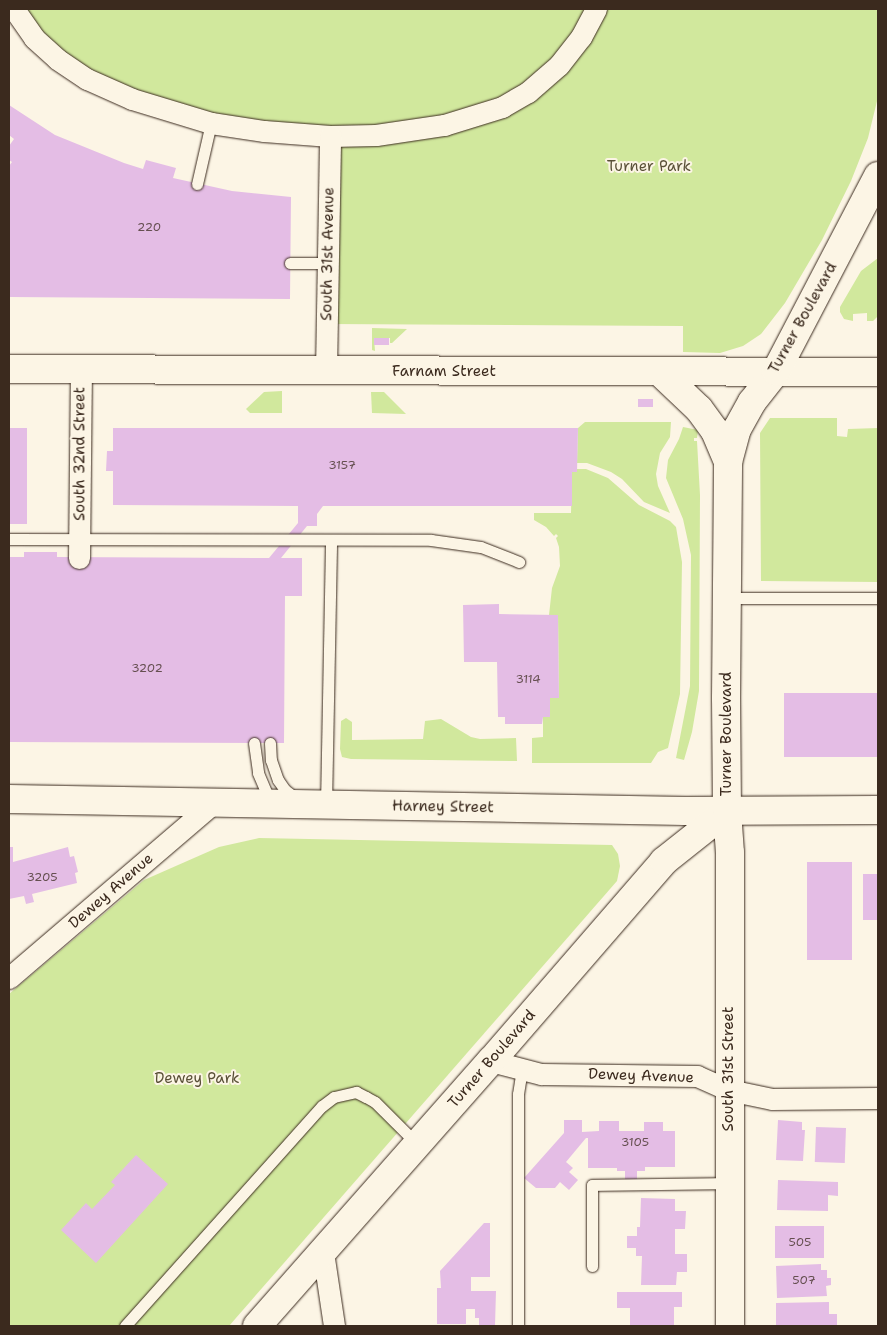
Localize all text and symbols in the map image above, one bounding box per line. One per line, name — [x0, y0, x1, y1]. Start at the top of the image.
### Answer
park label: Turner Park — [607, 158, 691, 176]
street label: South 31st Avenue — [318, 187, 338, 321]
house number: 220 — [137, 221, 161, 235]
street label: Turner Boulevard — [765, 259, 841, 377]
street label: Farnam Street — [392, 363, 496, 381]
street label: South 32nd Street — [71, 387, 89, 521]
house number: 3157 — [328, 459, 356, 473]
house number: 3202 — [131, 662, 163, 676]
street label: Turner Boulevard — [718, 672, 736, 796]
house number: 3114 — [515, 673, 541, 687]
street label: Harney Street — [392, 797, 494, 817]
street label: Dewey Avenue — [65, 849, 157, 933]
house number: 3205 — [26, 871, 58, 885]
street label: Turner Boulevard — [444, 1006, 540, 1112]
street label: South 31st Street — [720, 1007, 738, 1131]
street label: Dewey Avenue — [588, 1065, 694, 1087]
park label: Dewey Park — [154, 1070, 240, 1088]
house number: 3105 — [621, 1136, 649, 1150]
house number: 505 — [789, 1236, 811, 1250]
house number: 507 — [792, 1274, 816, 1288]

